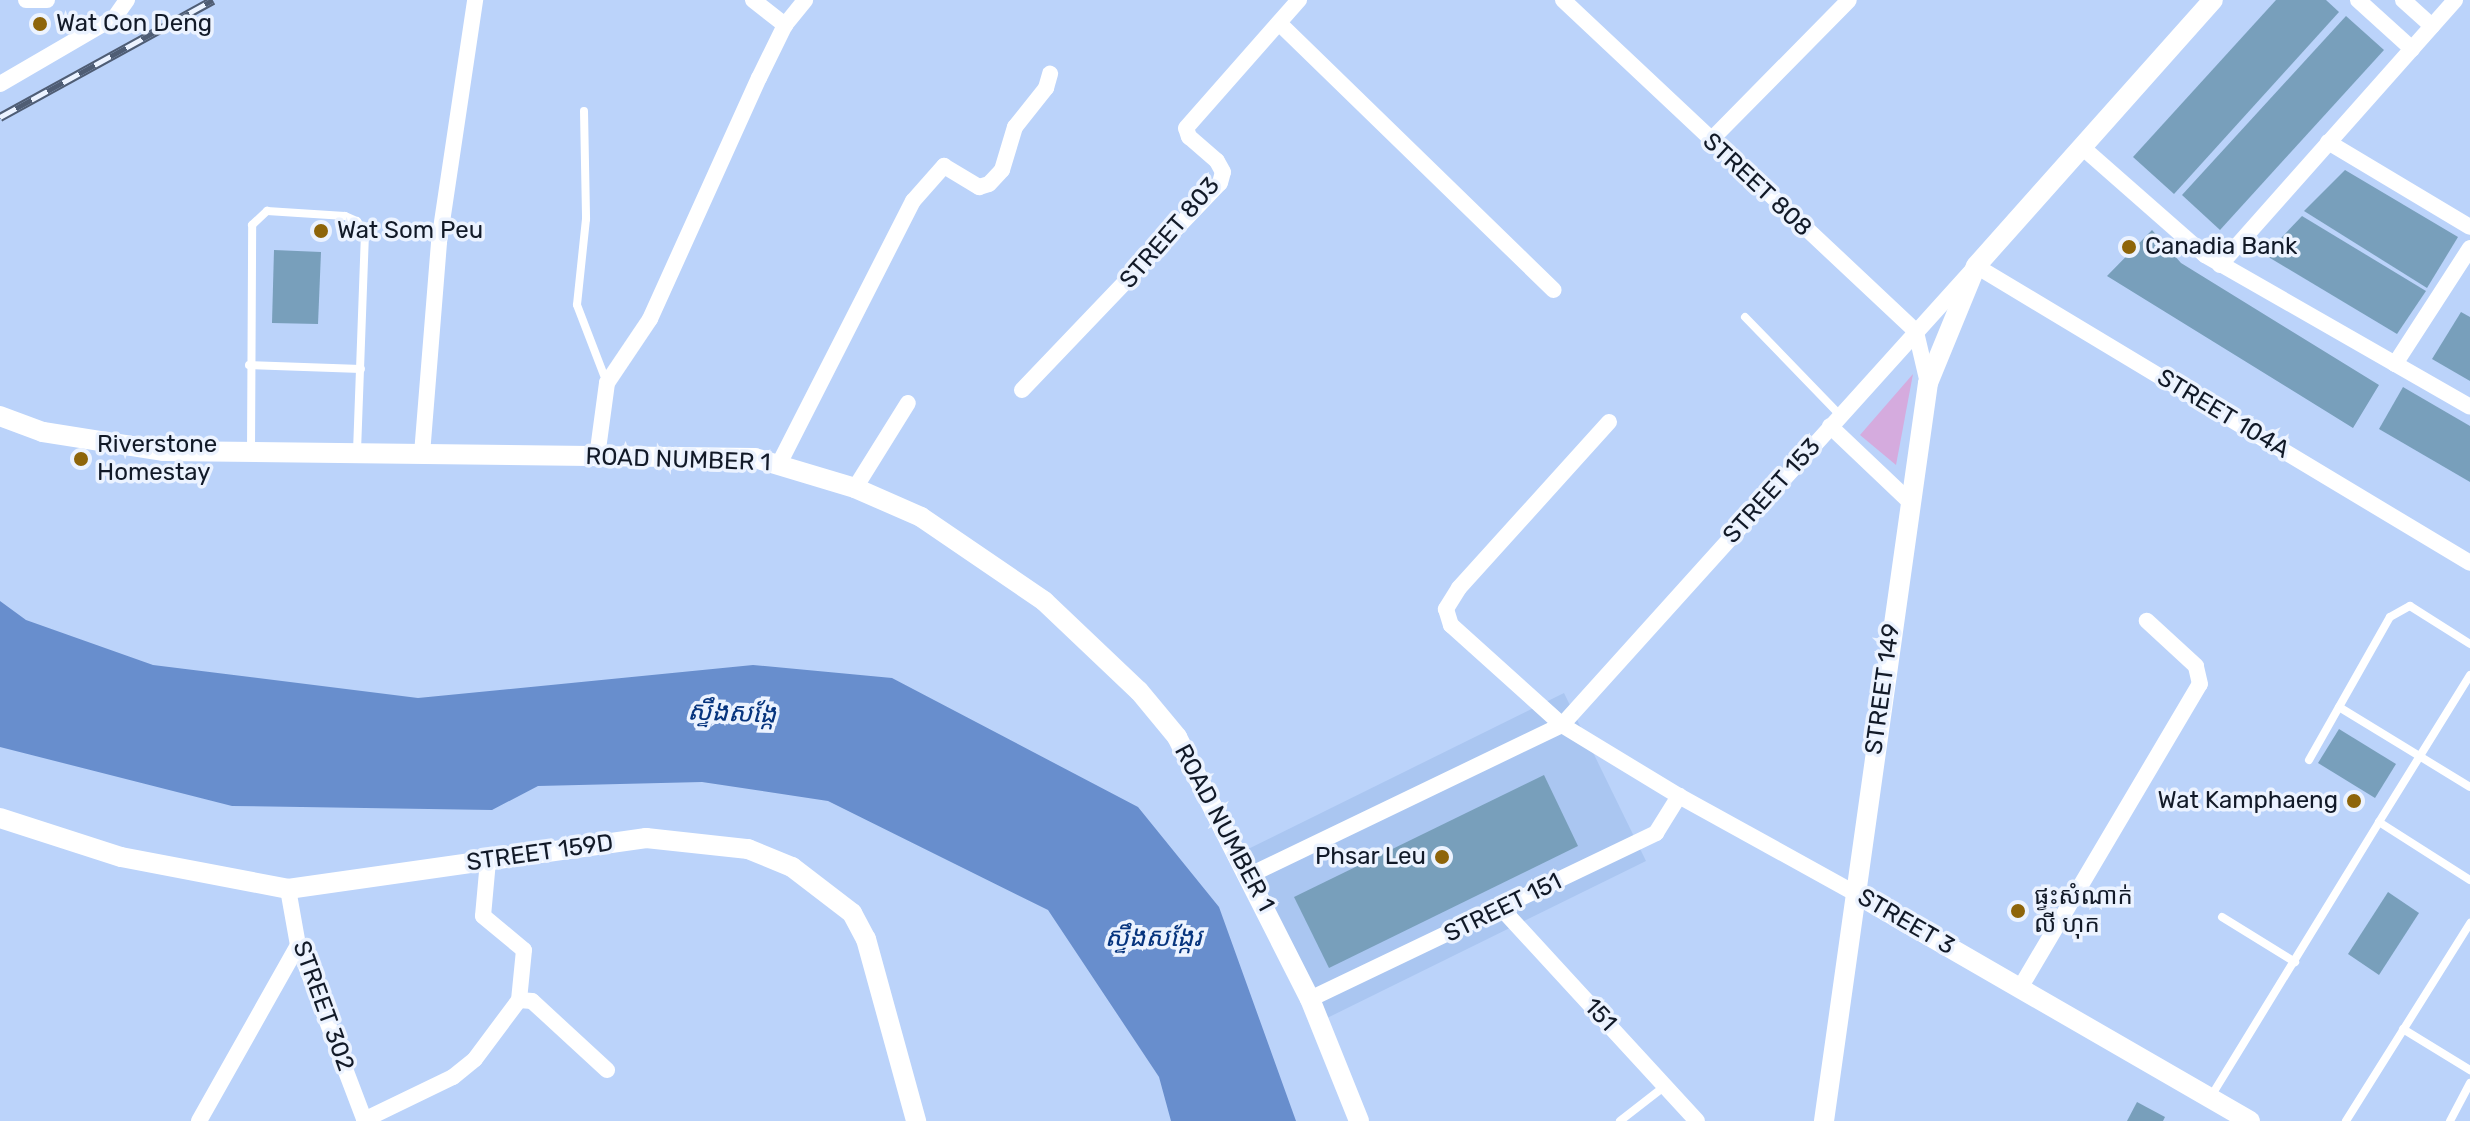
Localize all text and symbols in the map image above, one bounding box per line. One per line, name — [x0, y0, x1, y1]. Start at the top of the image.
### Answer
place label: Wat Con Deng — [56, 10, 212, 38]
marker: Wat Con Deng — [31, 15, 49, 33]
street label: STREET 808 — [1696, 127, 1818, 243]
street label: STREET 803 — [1114, 171, 1226, 295]
place label: Wat Som Peu — [337, 217, 483, 245]
marker: Wat Som Peu — [312, 222, 330, 240]
place label: Canadia Bank — [2145, 233, 2297, 261]
marker: Canadia Bank — [2120, 238, 2138, 256]
street label: STREET 104A — [2151, 363, 2295, 465]
place label: Riverstone Homestay — [97, 431, 217, 487]
street label: STREET 153 — [1717, 432, 1827, 550]
street label: ROAD NUMBER 1 — [585, 442, 771, 478]
marker: Riverstone Homestay — [72, 450, 90, 468]
street label: STREET 149 — [1860, 621, 1906, 757]
water label: ស្ទឹងសង្កែ — [687, 696, 777, 730]
street label: ROAD NUMBER 1 — [1168, 740, 1280, 916]
place label: Wat Kamphaeng — [2158, 787, 2338, 815]
marker: Wat Kamphaeng — [2345, 792, 2363, 810]
street label: STREET 159D — [464, 828, 616, 878]
place label: Phsar Leu — [1314, 843, 1426, 871]
marker: Phsar Leu — [1433, 848, 1451, 866]
street label: STREET 151 — [1439, 867, 1567, 949]
street label: STREET 3 — [1852, 883, 1960, 961]
place label: ផ្ទះសំណាក់ លី ហុក — [2034, 883, 2133, 939]
marker: ផ្ទះសំណាក់ លី ហុក — [2009, 902, 2027, 920]
water label: ស្ទឹងសង្កែរ — [1105, 922, 1201, 954]
street label: STREET 302 — [286, 937, 360, 1075]
street label: 151 — [1578, 993, 1622, 1037]

